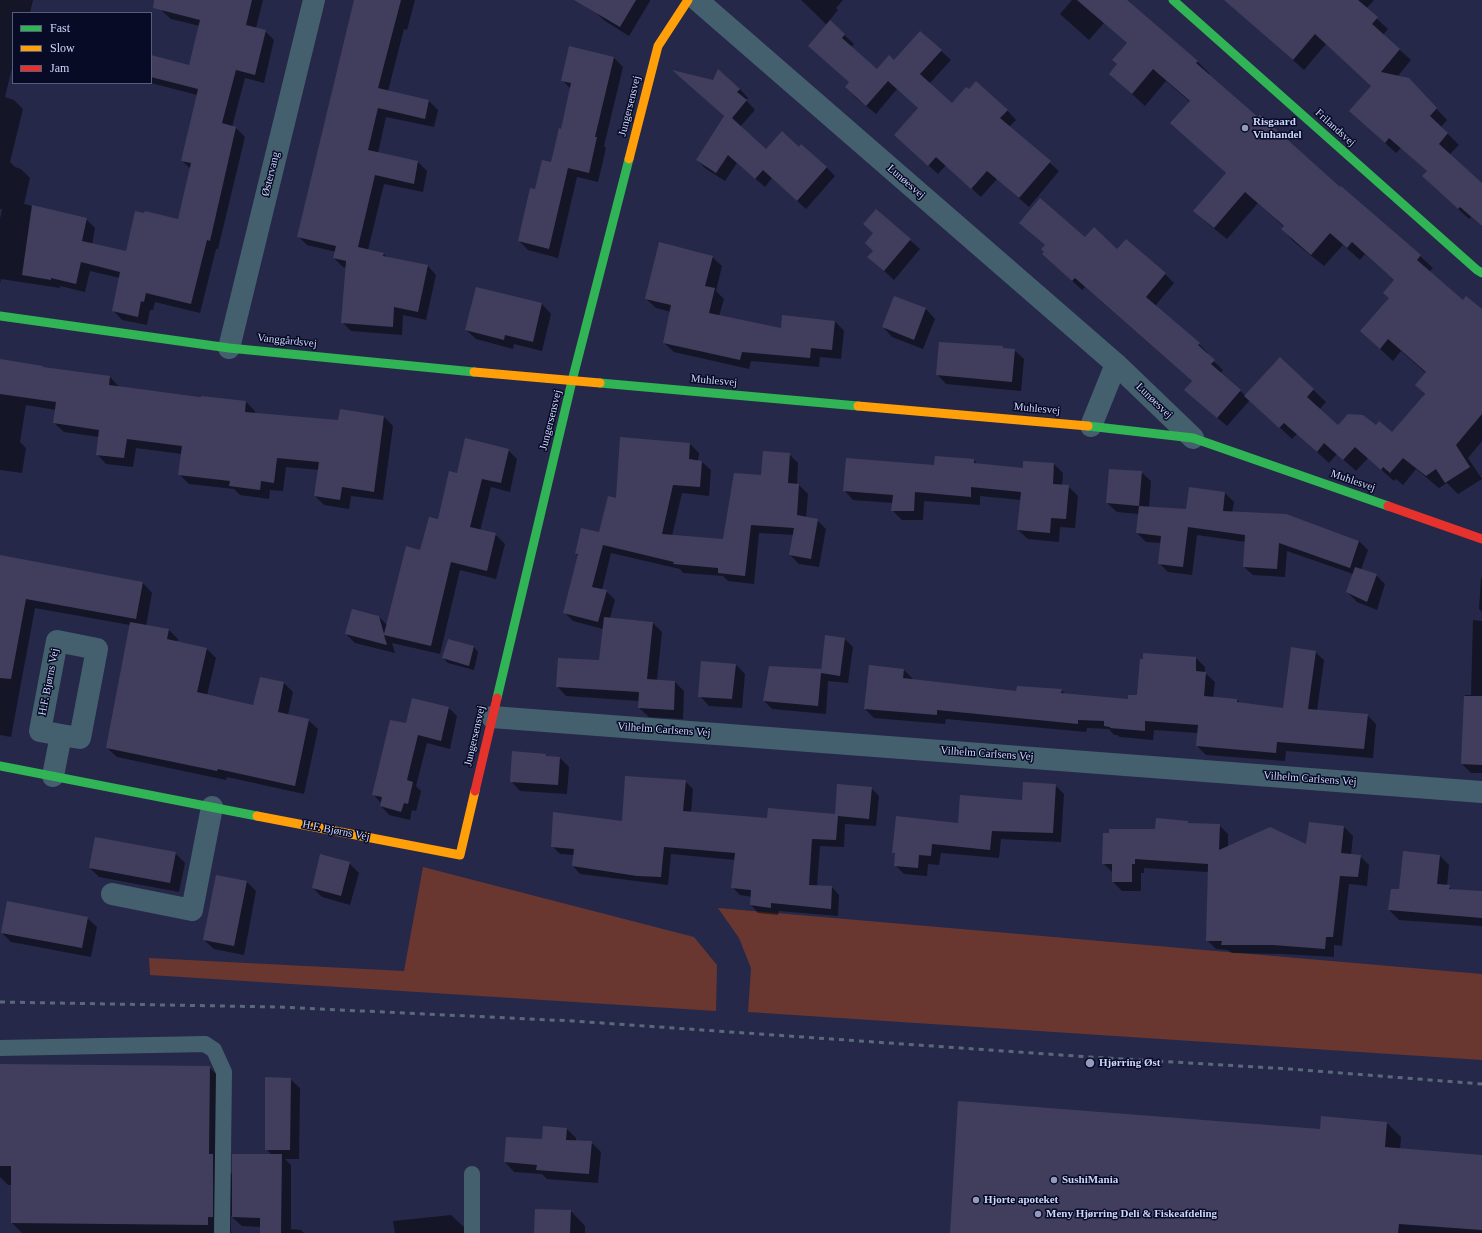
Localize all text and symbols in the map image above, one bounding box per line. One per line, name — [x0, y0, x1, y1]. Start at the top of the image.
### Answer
legend — [12, 12, 152, 84]
text: Fast — [50, 21, 70, 35]
text: Slow — [50, 41, 75, 55]
text: Jam — [50, 61, 69, 75]
street label: Jungersensvej — [616, 74, 644, 138]
street label: Frilandsvej — [1312, 107, 1358, 149]
place label: Risgaard Vinhandel — [1253, 115, 1302, 141]
marker: Risgaard Vinhandel — [1240, 123, 1250, 133]
street label: Østervang — [259, 150, 283, 198]
street label: Lunøesvej — [884, 162, 928, 202]
street label: Vanggårdsvej — [257, 331, 317, 351]
street label: Muhlesvej — [690, 372, 738, 390]
street label: Lunøesvej — [1133, 380, 1175, 422]
street label: Jungersensvej — [537, 388, 565, 452]
street label: Muhlesvej — [1013, 400, 1061, 418]
street label: Muhlesvej — [1329, 467, 1377, 495]
street label: H.F. Bjørns Vej — [36, 647, 62, 717]
street label: Jungersensvej — [462, 704, 488, 768]
street label: Vilhelm Carlsens Vej — [617, 720, 711, 740]
street label: Vilhelm Carlsens Vej — [940, 744, 1034, 764]
street label: Vilhelm Carlsens Vej — [1263, 769, 1357, 789]
street label: H.F. Bjørns Vej — [301, 818, 371, 844]
place label: Hjørring Øst — [1099, 1056, 1160, 1070]
marker: Hjørring Øst — [1084, 1057, 1096, 1069]
place label: SushiMania — [1062, 1173, 1118, 1187]
marker: SushiMania — [1049, 1175, 1059, 1185]
place label: Hjorte apoteket — [984, 1193, 1058, 1207]
marker: Hjorte apoteket — [971, 1195, 981, 1205]
place label: Meny Hjørring Deli & Fiskeafdeling — [1046, 1207, 1217, 1221]
marker: Meny Hjørring Deli & Fiskeafdeling — [1033, 1209, 1043, 1219]

